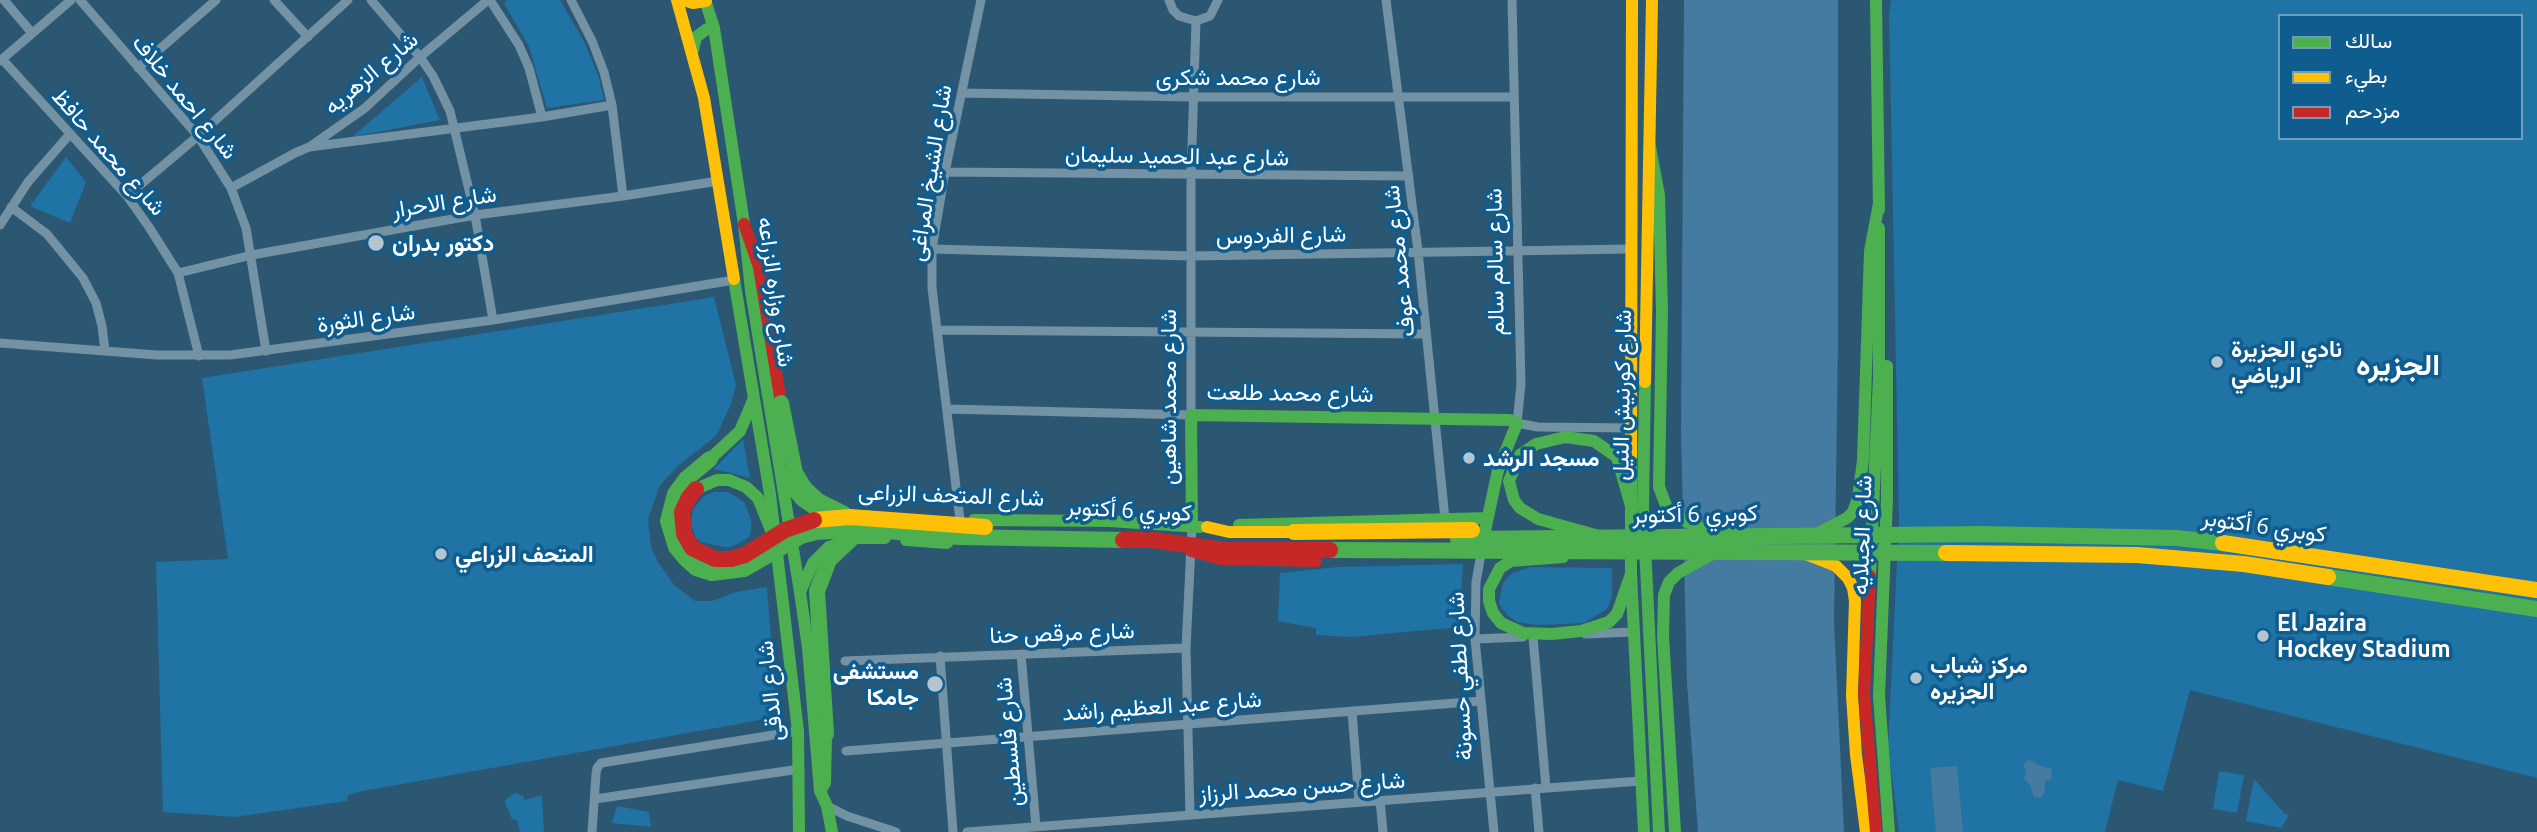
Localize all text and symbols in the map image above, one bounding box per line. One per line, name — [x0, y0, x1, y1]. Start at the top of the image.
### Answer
legend — [2278, 14, 2523, 140]
street label: شارع الزهريه — [318, 26, 424, 120]
text: سالك — [2345, 28, 2392, 52]
street label: شارع احمد خلاف — [126, 29, 244, 165]
street label: شارع محمد شكرى — [1155, 63, 1321, 91]
text: بطيء — [2345, 63, 2388, 87]
street label: شارع محمد حافظ — [46, 83, 172, 221]
street label: شارع الشيخ المراغى — [902, 83, 958, 263]
text: مزدحم — [2345, 98, 2400, 122]
street label: شارع عبد الحميد سليمان — [1065, 140, 1289, 172]
street label: شارع الاحرار — [390, 180, 498, 224]
street label: شارع محمد عوف — [1377, 184, 1421, 338]
street label: شارع سالم سالم — [1480, 188, 1510, 336]
street label: شارع وزاره الزراعه — [752, 215, 800, 369]
street label: شارع الفردوس — [1216, 220, 1346, 250]
place label: دكتور بدران — [392, 229, 494, 257]
marker: دكتور بدران — [366, 233, 386, 253]
street label: شارع الثورة — [315, 297, 417, 339]
street label: شارع محمد شاهين — [1154, 309, 1182, 485]
street label: شارع كورنيش النيل — [1607, 309, 1637, 481]
place label: نادي الجزيرة الرياضي — [2231, 335, 2342, 389]
district label: الجزيره — [2356, 347, 2440, 383]
marker: نادي الجزيرة الرياضي — [2209, 354, 2225, 370]
street label: شارع محمد طلعت — [1206, 378, 1374, 408]
place label: مسجد الرشد — [1483, 444, 1600, 472]
marker: مسجد الرشد — [1461, 450, 1477, 466]
street label: شارع الجبلايه — [1846, 475, 1878, 595]
street label: شارع المتحف الزراعى — [857, 478, 1045, 512]
street label: كوبري 6 أكتوبر — [1066, 493, 1192, 527]
street label: كوبري 6 أكتوبر — [1632, 499, 1758, 529]
street label: كوبري 6 أكتوبر — [2200, 504, 2328, 548]
place label: المتحف الزراعي — [455, 540, 594, 568]
marker: المتحف الزراعي — [433, 546, 449, 562]
street label: شارع لطفي حسونة — [1442, 591, 1478, 761]
place label: El Jazira Hockey Stadium — [2277, 609, 2450, 663]
street label: شارع مرقص حنا — [989, 617, 1135, 649]
marker: El Jazira Hockey Stadium — [2255, 628, 2271, 644]
street label: شارع الدقى — [751, 639, 789, 743]
place label: مركز شباب الجزيره — [1930, 651, 2028, 705]
place label: مستشفى جامكا — [833, 657, 919, 711]
marker: مركز شباب الجزيره — [1908, 670, 1924, 686]
marker: مستشفى جامكا — [925, 674, 945, 694]
street label: شارع فلسطين — [990, 676, 1028, 808]
street label: شارع عبد العظيم راشد — [1061, 685, 1263, 727]
street label: شارع حسن محمد الرزاز — [1198, 766, 1406, 808]

